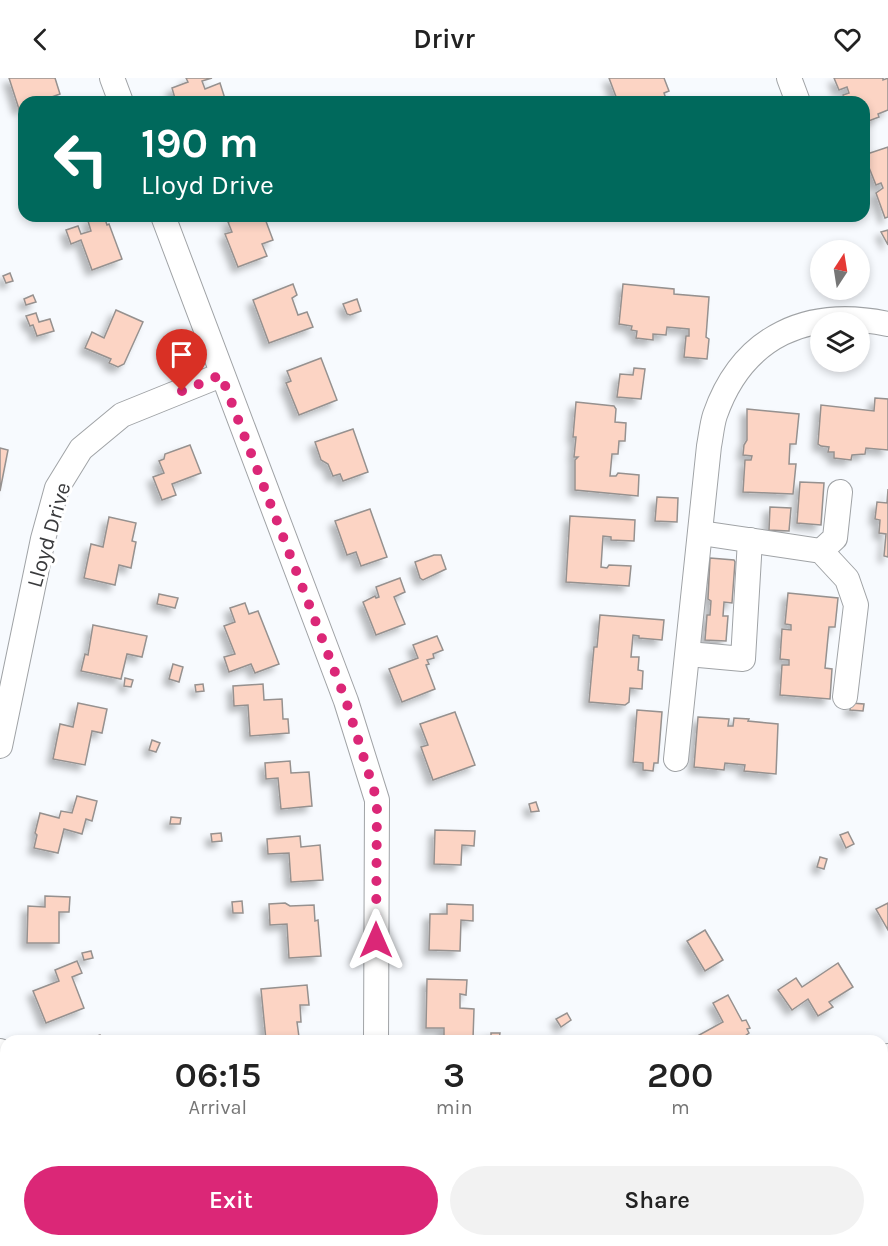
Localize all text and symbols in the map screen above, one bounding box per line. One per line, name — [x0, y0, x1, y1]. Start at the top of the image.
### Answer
icon: back — [24, 23, 57, 56]
text: Drivr — [413, 23, 475, 55]
icon: heart — [831, 23, 864, 56]
text: 190 m — [141, 118, 259, 168]
icon: left — [42, 120, 120, 198]
text: Lloyd Drive — [141, 169, 274, 201]
north arrow — [810, 240, 870, 300]
map controls — [810, 240, 870, 372]
button: layers — [810, 312, 870, 372]
pin — [156, 329, 207, 391]
icon: arrive — [165, 338, 198, 371]
street label: Lloyd Drive — [22, 479, 76, 591]
position arrow — [344, 908, 408, 972]
text: 06:15 — [175, 1054, 261, 1096]
text: 3 — [443, 1054, 465, 1096]
text: 200 — [647, 1054, 713, 1096]
text: Arrival — [189, 1096, 247, 1119]
text: min — [436, 1096, 473, 1119]
text: m — [671, 1096, 690, 1119]
button: Exit — [24, 1166, 438, 1235]
button: Share — [450, 1166, 864, 1235]

